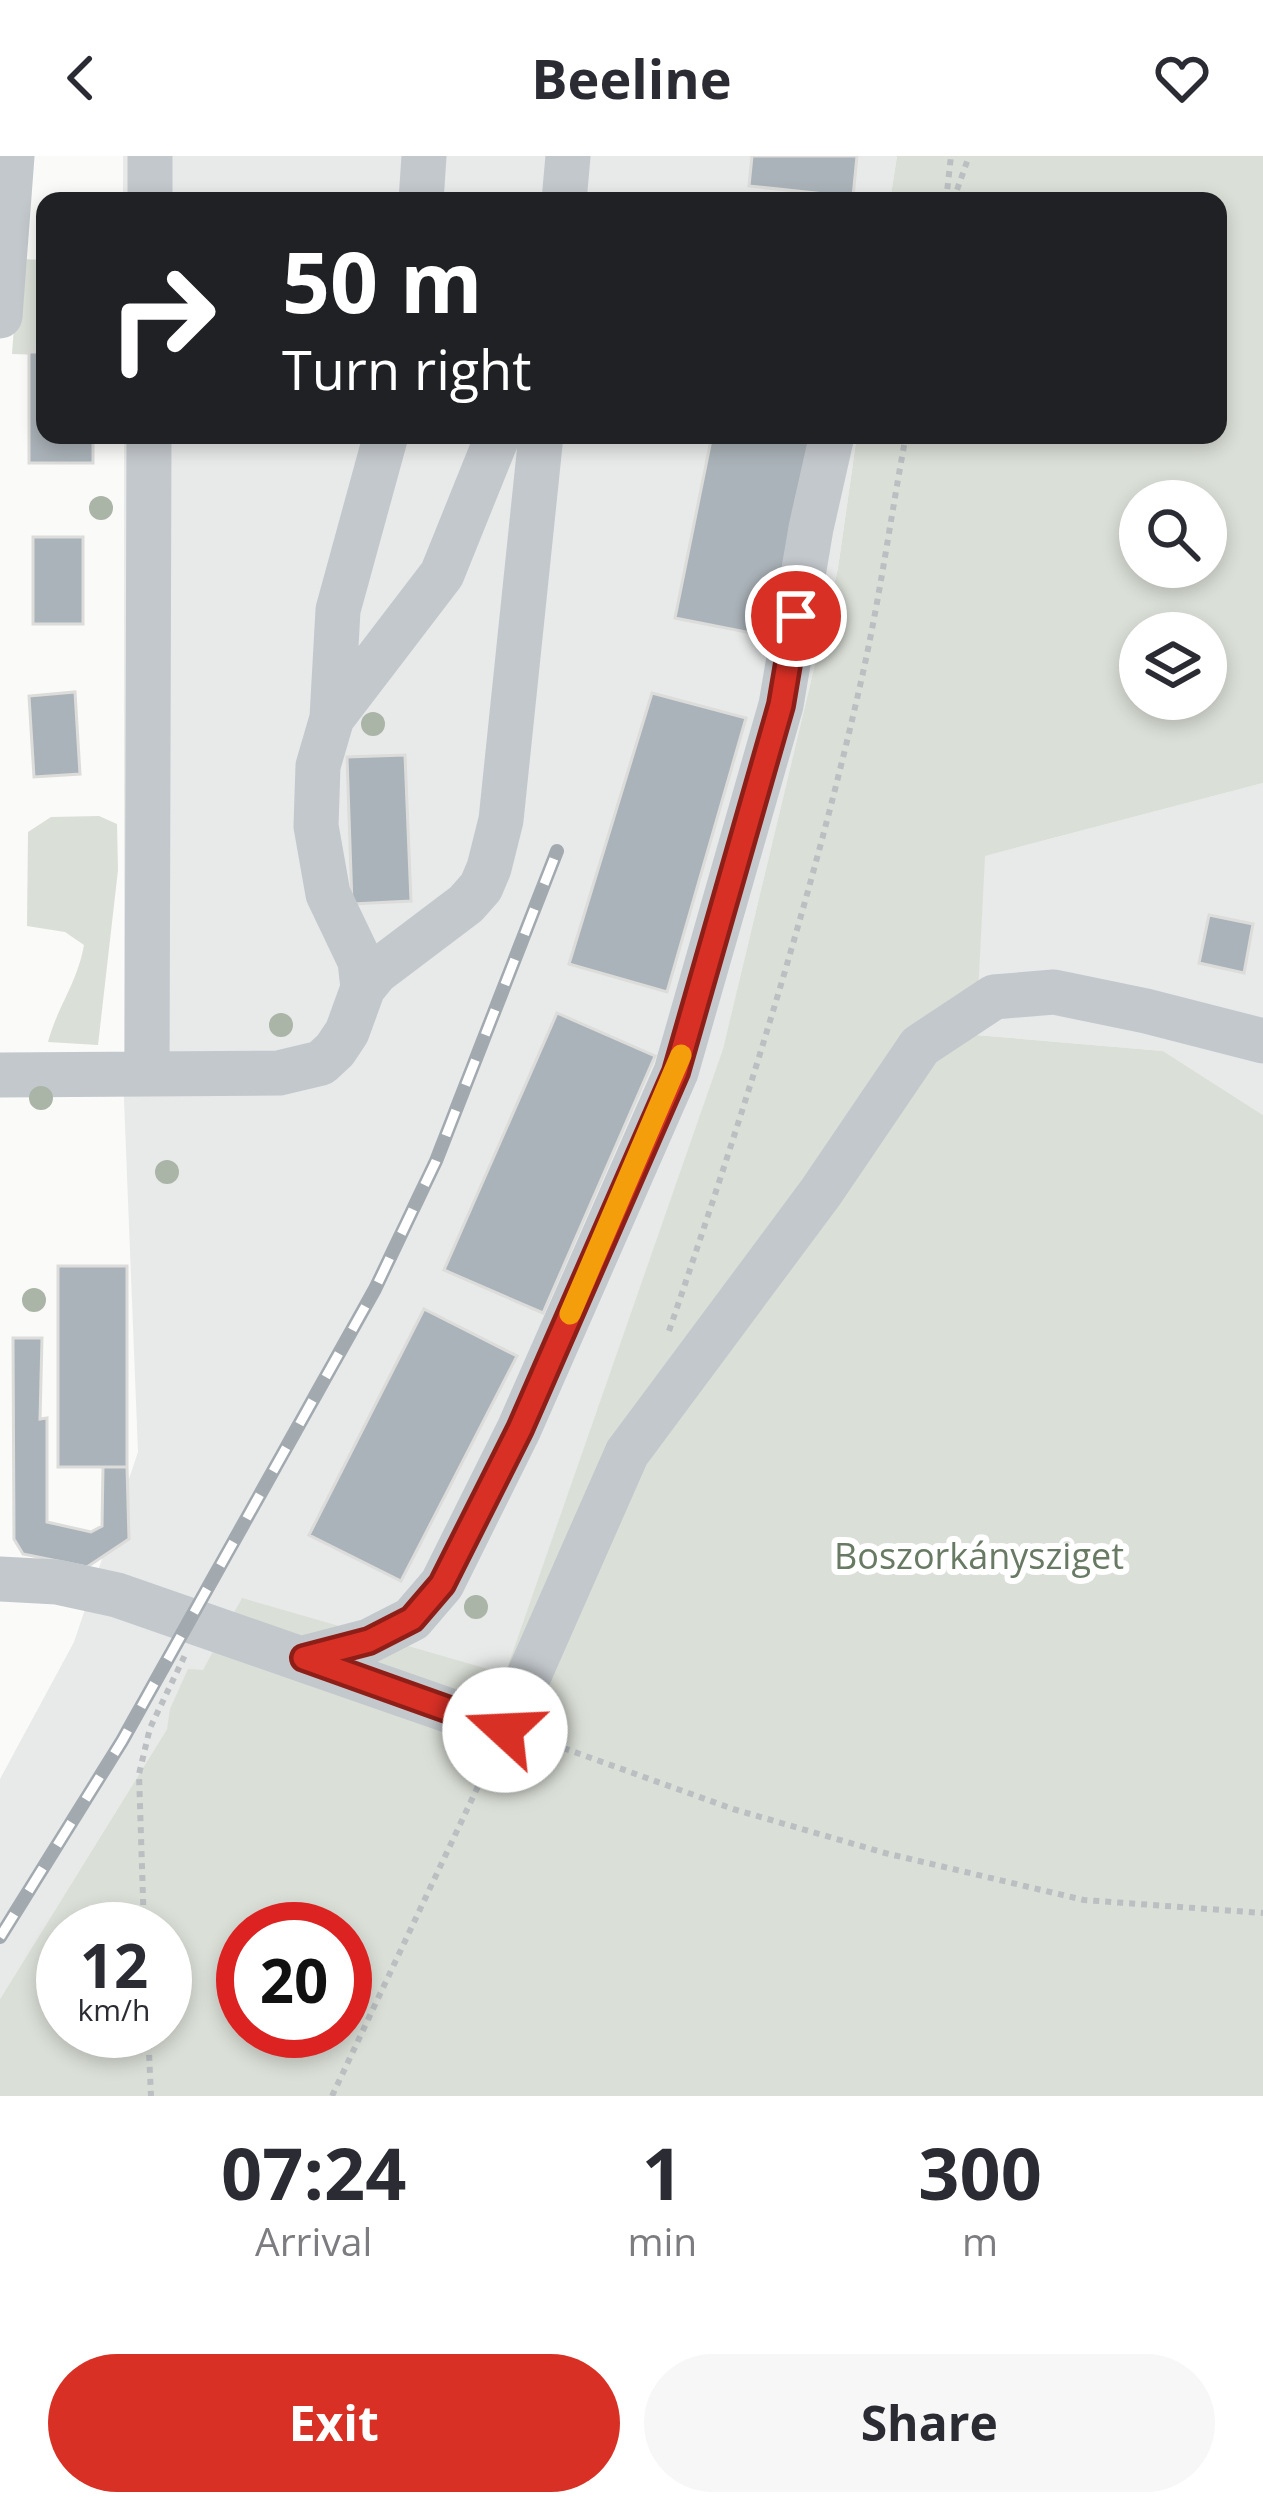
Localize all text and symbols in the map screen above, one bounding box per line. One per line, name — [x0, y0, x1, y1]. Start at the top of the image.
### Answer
text: Beeline — [531, 41, 732, 115]
icon: back — [48, 45, 114, 111]
icon: heart — [1149, 45, 1215, 111]
text: 50 m — [282, 223, 482, 338]
icon: right — [84, 240, 240, 396]
text: Turn right — [282, 332, 531, 406]
map controls — [1119, 480, 1227, 720]
button: search — [1119, 480, 1227, 588]
pin — [745, 565, 847, 667]
icon: arrive — [763, 583, 829, 649]
button: layers — [1119, 612, 1227, 720]
park label: Boszorkánysziget — [834, 1531, 1124, 1580]
position arrow — [442, 1667, 568, 1793]
speed limit sign: 20 — [216, 1902, 372, 2058]
text: 12 — [80, 1924, 148, 2006]
text: km/h — [78, 1989, 150, 2030]
text: 07:24 — [221, 2123, 406, 2221]
text: 1 — [642, 2123, 683, 2221]
text: 300 — [918, 2123, 1042, 2221]
text: Arrival — [255, 2214, 372, 2267]
text: min — [627, 2214, 697, 2267]
text: m — [962, 2214, 998, 2267]
button: Exit — [48, 2354, 620, 2492]
button: Share — [644, 2354, 1215, 2492]

